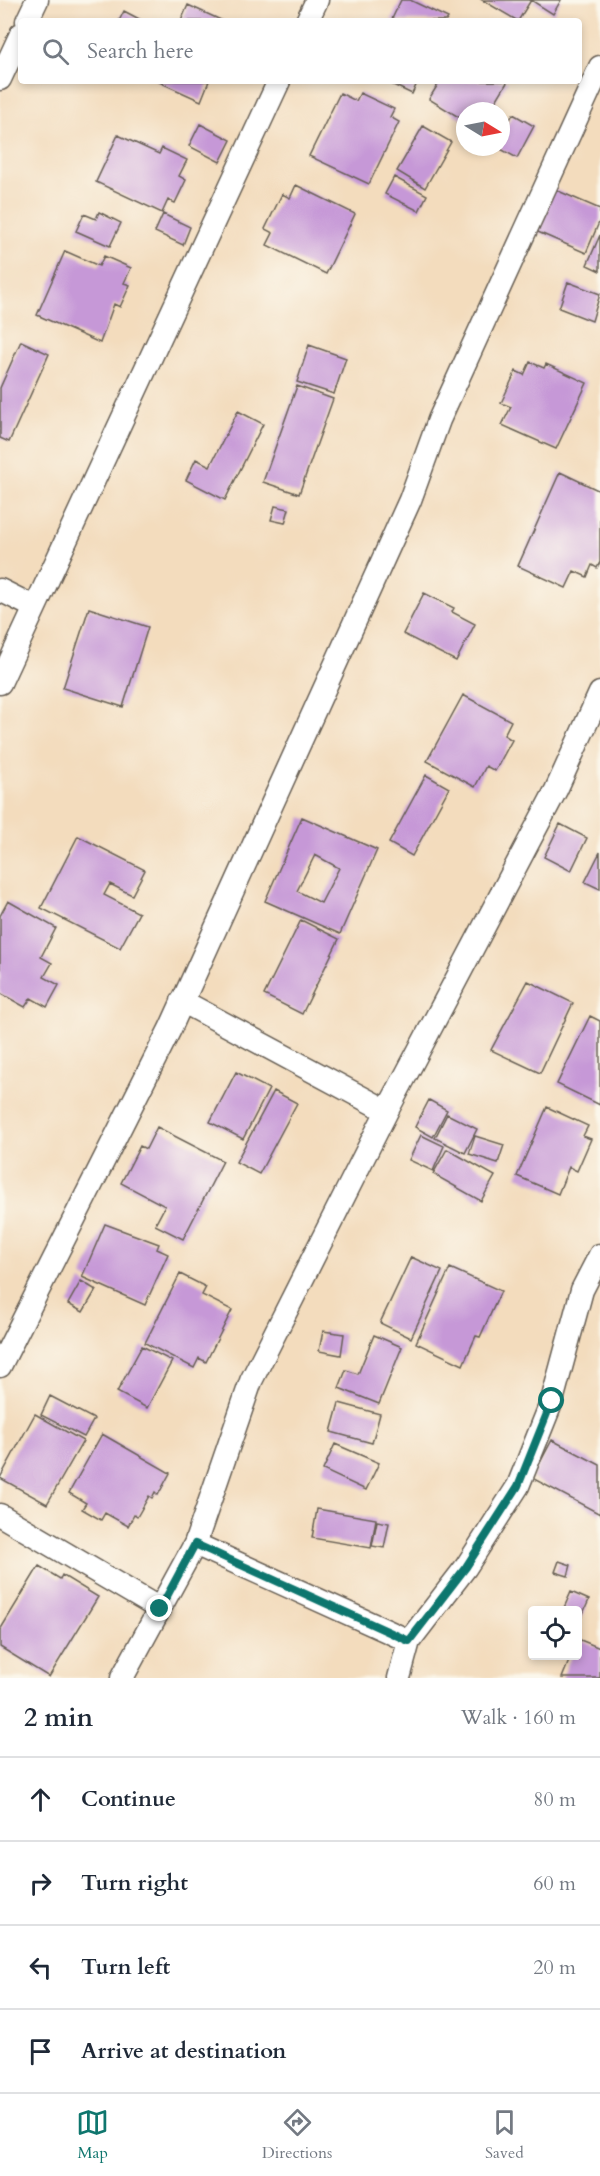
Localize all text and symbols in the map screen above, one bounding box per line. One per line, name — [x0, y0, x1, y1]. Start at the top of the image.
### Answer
search box — [18, 18, 582, 84]
icon: search — [39, 35, 72, 68]
text: Search here — [87, 36, 194, 66]
north arrow — [456, 102, 510, 156]
route start — [538, 1387, 564, 1413]
route end — [146, 1595, 172, 1621]
map controls — [528, 1606, 582, 1660]
button: locate — [528, 1606, 582, 1660]
text: 2 min — [24, 1700, 93, 1735]
text: Walk · 160 m — [461, 1704, 576, 1731]
icon: ahead — [24, 1783, 57, 1816]
text: Continue — [81, 1784, 176, 1814]
text: 80 m — [533, 1786, 576, 1813]
icon: right — [24, 1867, 57, 1900]
text: Turn right — [81, 1868, 188, 1898]
text: 60 m — [533, 1870, 576, 1897]
icon: left — [24, 1951, 57, 1984]
text: Turn left — [81, 1952, 170, 1982]
text: 20 m — [533, 1954, 576, 1981]
icon: arrive — [24, 2035, 57, 2068]
text: Arrive at destination — [81, 2036, 286, 2066]
tab: Map — [76, 2106, 109, 2164]
tab: Directions — [262, 2106, 332, 2164]
tab: Saved — [485, 2106, 524, 2164]

